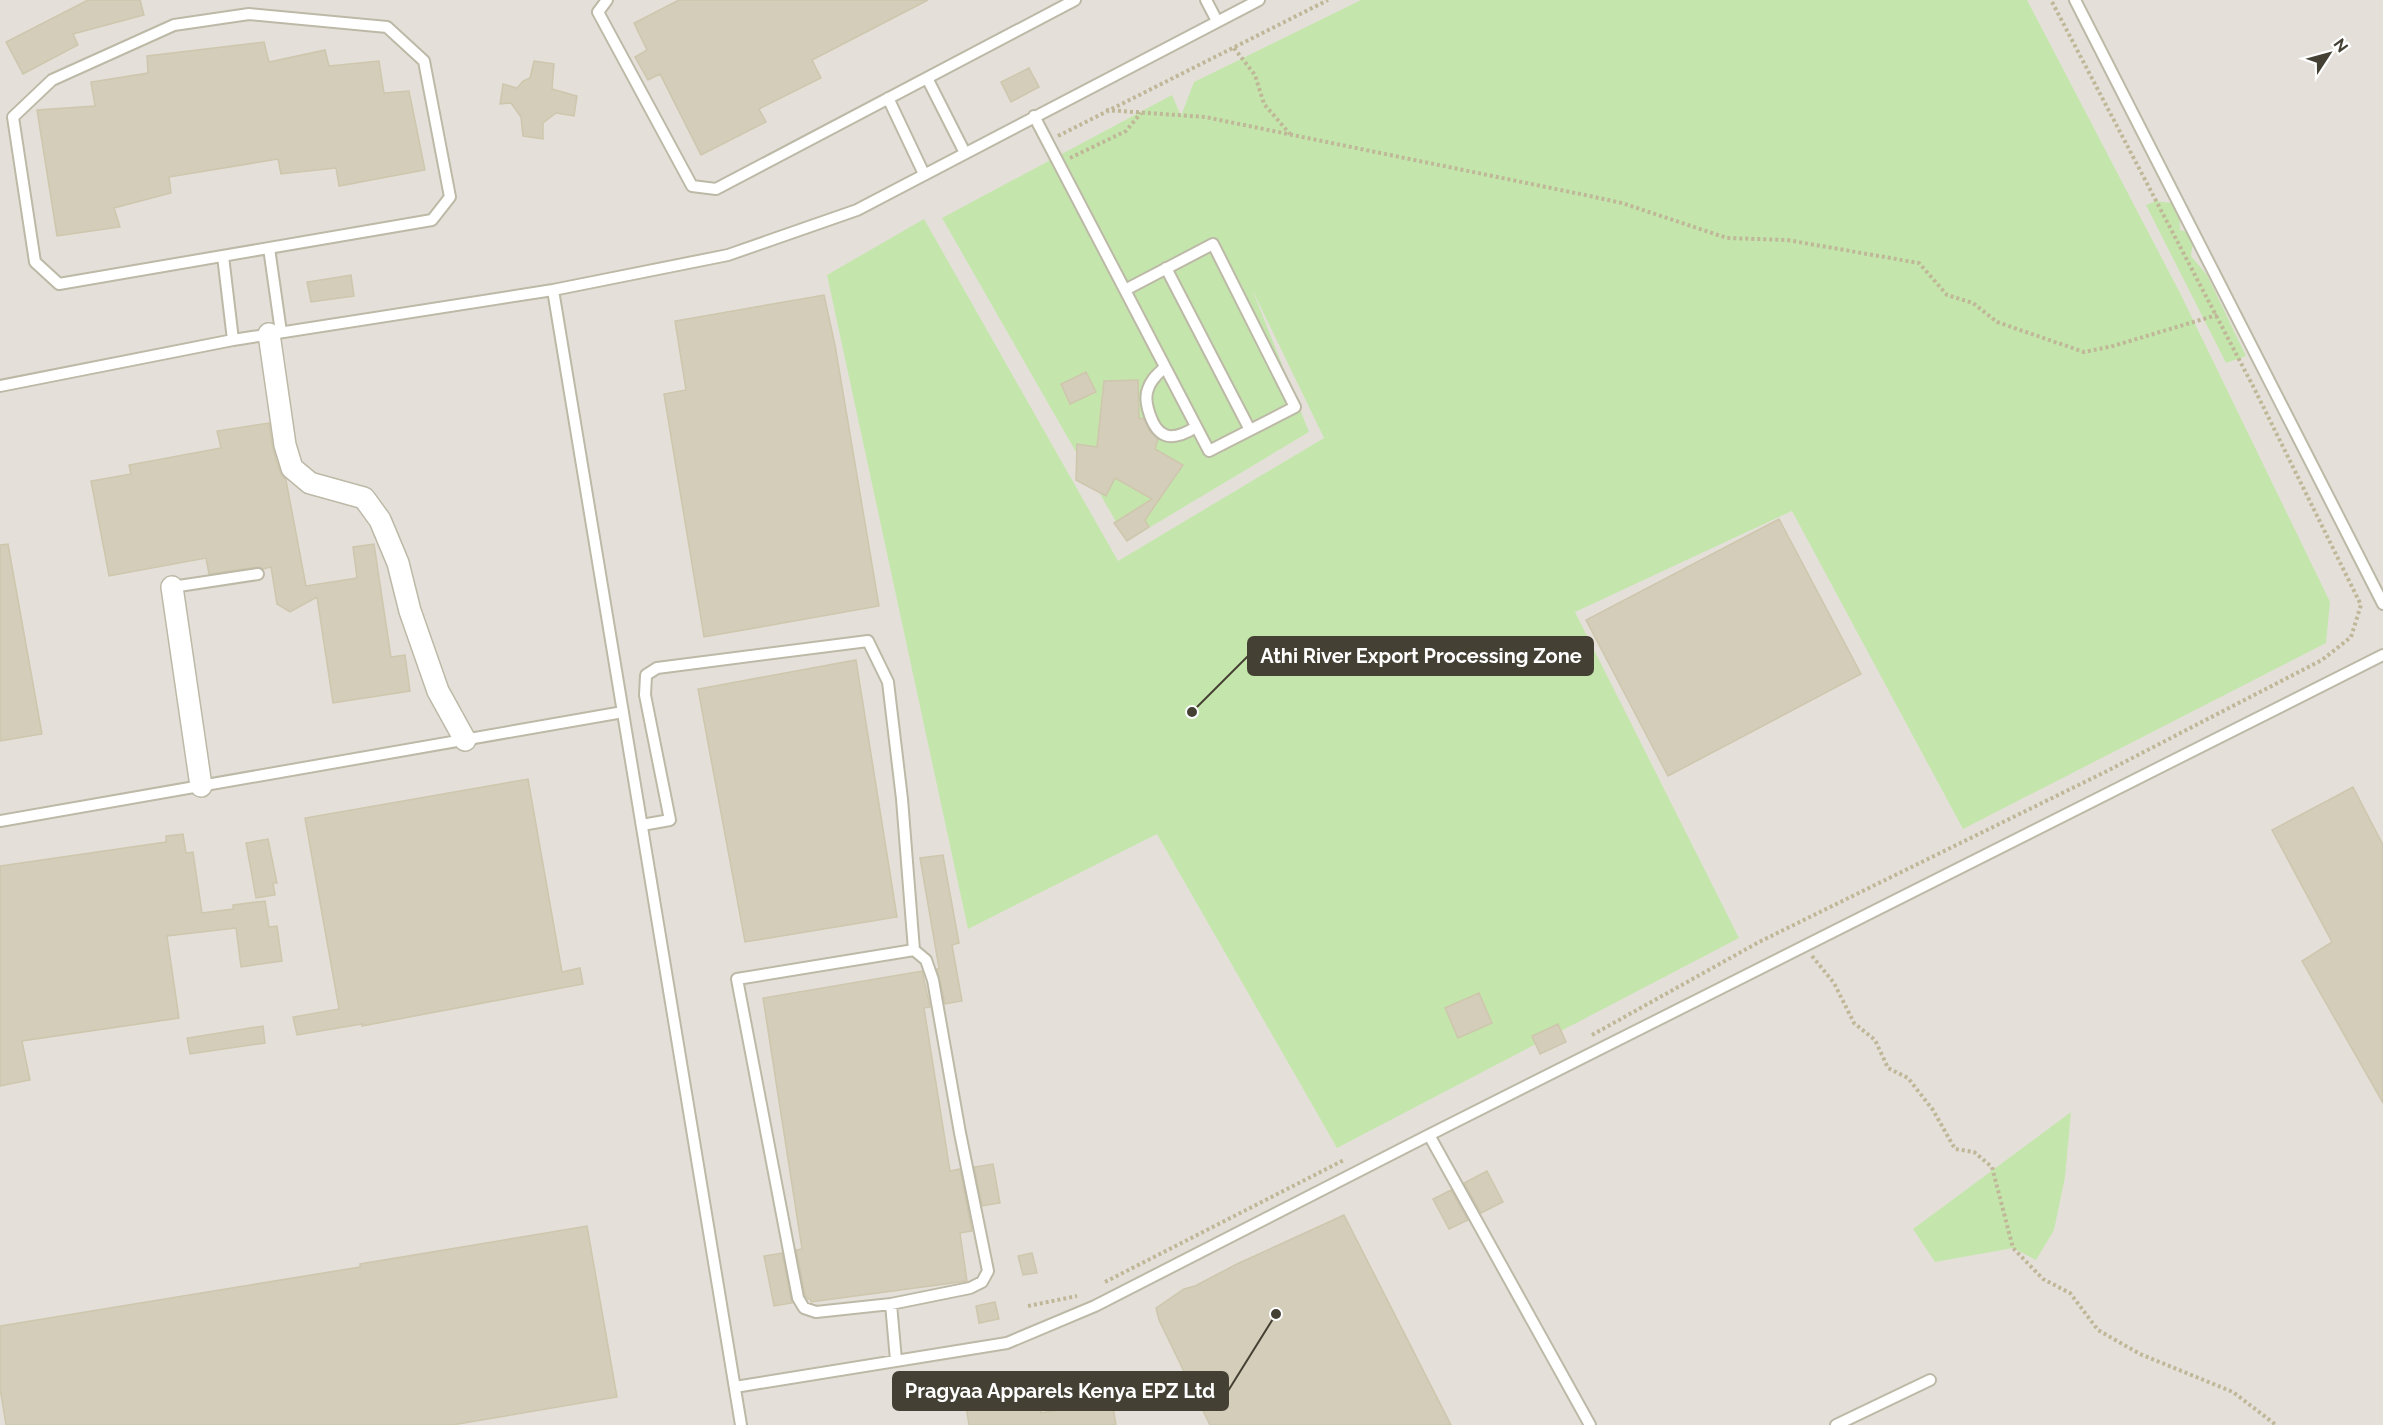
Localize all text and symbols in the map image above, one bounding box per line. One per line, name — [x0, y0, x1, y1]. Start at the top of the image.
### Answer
north arrow — [2299, 24, 2359, 84]
text: N — [2329, 35, 2352, 56]
callout: Athi River Export Processing Zone — [1248, 637, 1593, 675]
text: Athi River Export Processing Zone — [1260, 644, 1582, 668]
callout: Pragyaa Apparels Kenya EPZ Ltd — [893, 1372, 1228, 1410]
text: Pragyaa Apparels Kenya EPZ Ltd — [905, 1379, 1215, 1403]

